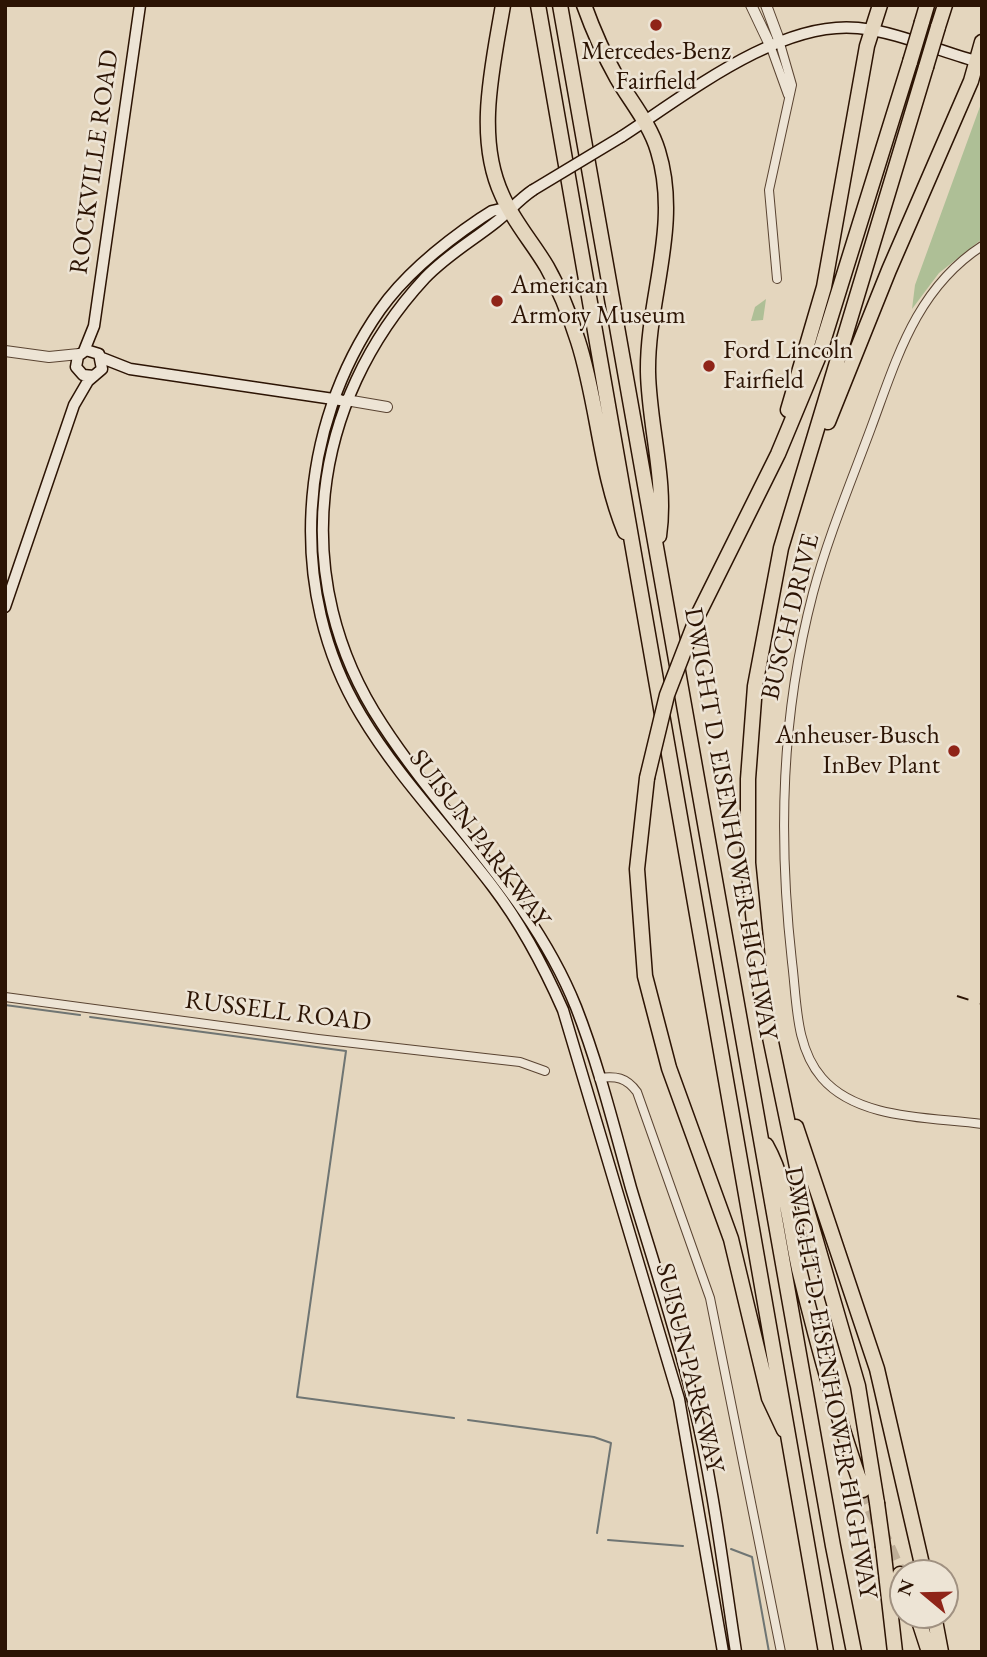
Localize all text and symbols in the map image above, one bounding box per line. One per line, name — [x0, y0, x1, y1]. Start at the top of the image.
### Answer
marker: Mercedes-Benz Fairfield — [648, 17, 664, 33]
place label: Mercedes-Benz Fairfield — [581, 36, 731, 98]
street label: ROCKVILLE ROAD — [64, 48, 126, 276]
place label: American Armory Museum — [511, 270, 686, 332]
marker: American Armory Museum — [489, 293, 505, 309]
place label: Ford Lincoln Fairfield — [723, 335, 853, 396]
marker: Ford Lincoln Fairfield — [701, 358, 717, 374]
street label: BUSCH DRIVE — [755, 531, 827, 703]
street label: DWIGHT D. EISENHOWER HIGHWAY — [677, 605, 783, 1043]
place label: Anheuser-Busch InBev Plant — [775, 720, 940, 782]
marker: Anheuser-Busch InBev Plant — [946, 743, 962, 759]
street label: SUISUN PARKWAY — [402, 744, 556, 934]
street label: RUSSELL ROAD — [183, 985, 373, 1039]
street label: DWIGHT D. EISENHOWER HIGHWAY — [777, 1164, 883, 1602]
street label: SUISUN PARKWAY — [648, 1260, 730, 1476]
north arrow — [889, 1559, 959, 1629]
text: N — [891, 1576, 920, 1599]

